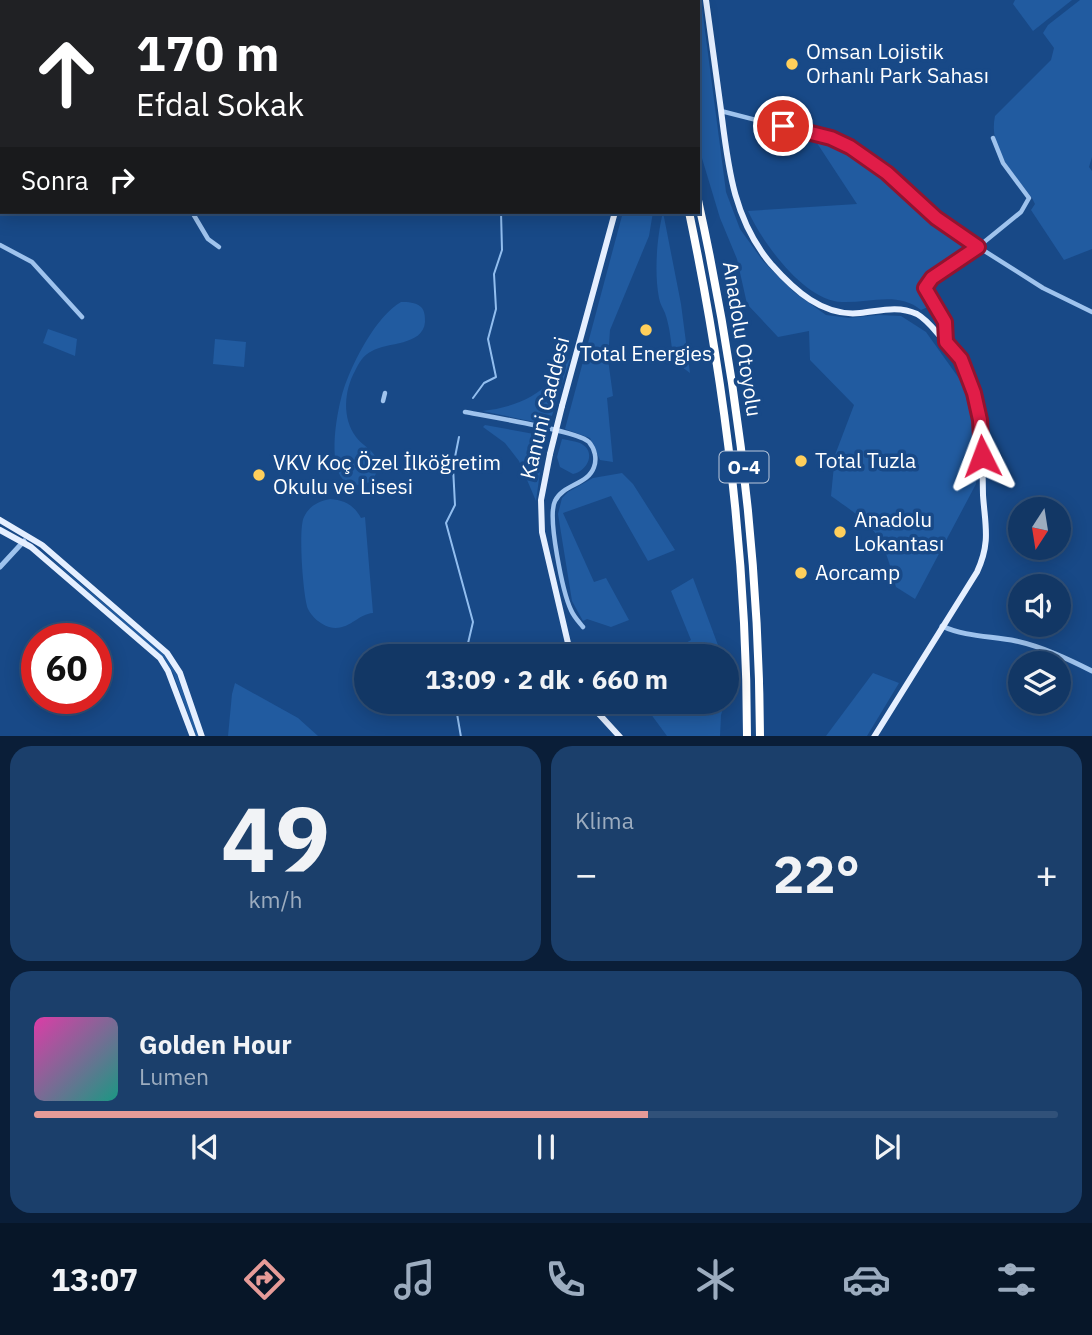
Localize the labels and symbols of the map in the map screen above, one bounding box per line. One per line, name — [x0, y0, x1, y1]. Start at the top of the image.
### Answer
place label: Omsan Lojistik Orhanlı Park Sahası — [806, 37, 989, 89]
marker: Omsan Lojistik Orhanlı Park Sahası — [784, 56, 800, 72]
pin — [753, 96, 813, 156]
street label: Anadolu Otoyolu — [717, 259, 769, 418]
marker: Total Energies — [638, 322, 654, 338]
street label: Kanuni Caddesi — [513, 334, 575, 482]
place label: Total Energies — [580, 339, 712, 367]
position arrow — [945, 419, 1019, 493]
place label: Total Tuzla — [815, 446, 916, 474]
place label: VKV Koç Özel İlköğretim Okulu ve Lisesi — [273, 448, 501, 500]
road number: O-4 — [720, 452, 768, 482]
marker: Total Tuzla — [793, 453, 809, 469]
marker: VKV Koç Özel İlköğretim Okulu ve Lisesi — [251, 467, 267, 483]
north arrow — [1008, 497, 1071, 560]
place label: Anadolu Lokantası — [854, 505, 944, 557]
marker: Anadolu Lokantası — [832, 524, 848, 540]
place label: Aorcamp — [815, 558, 900, 586]
marker: Aorcamp — [793, 565, 809, 581]
speed limit sign: 60 — [21, 623, 112, 714]

